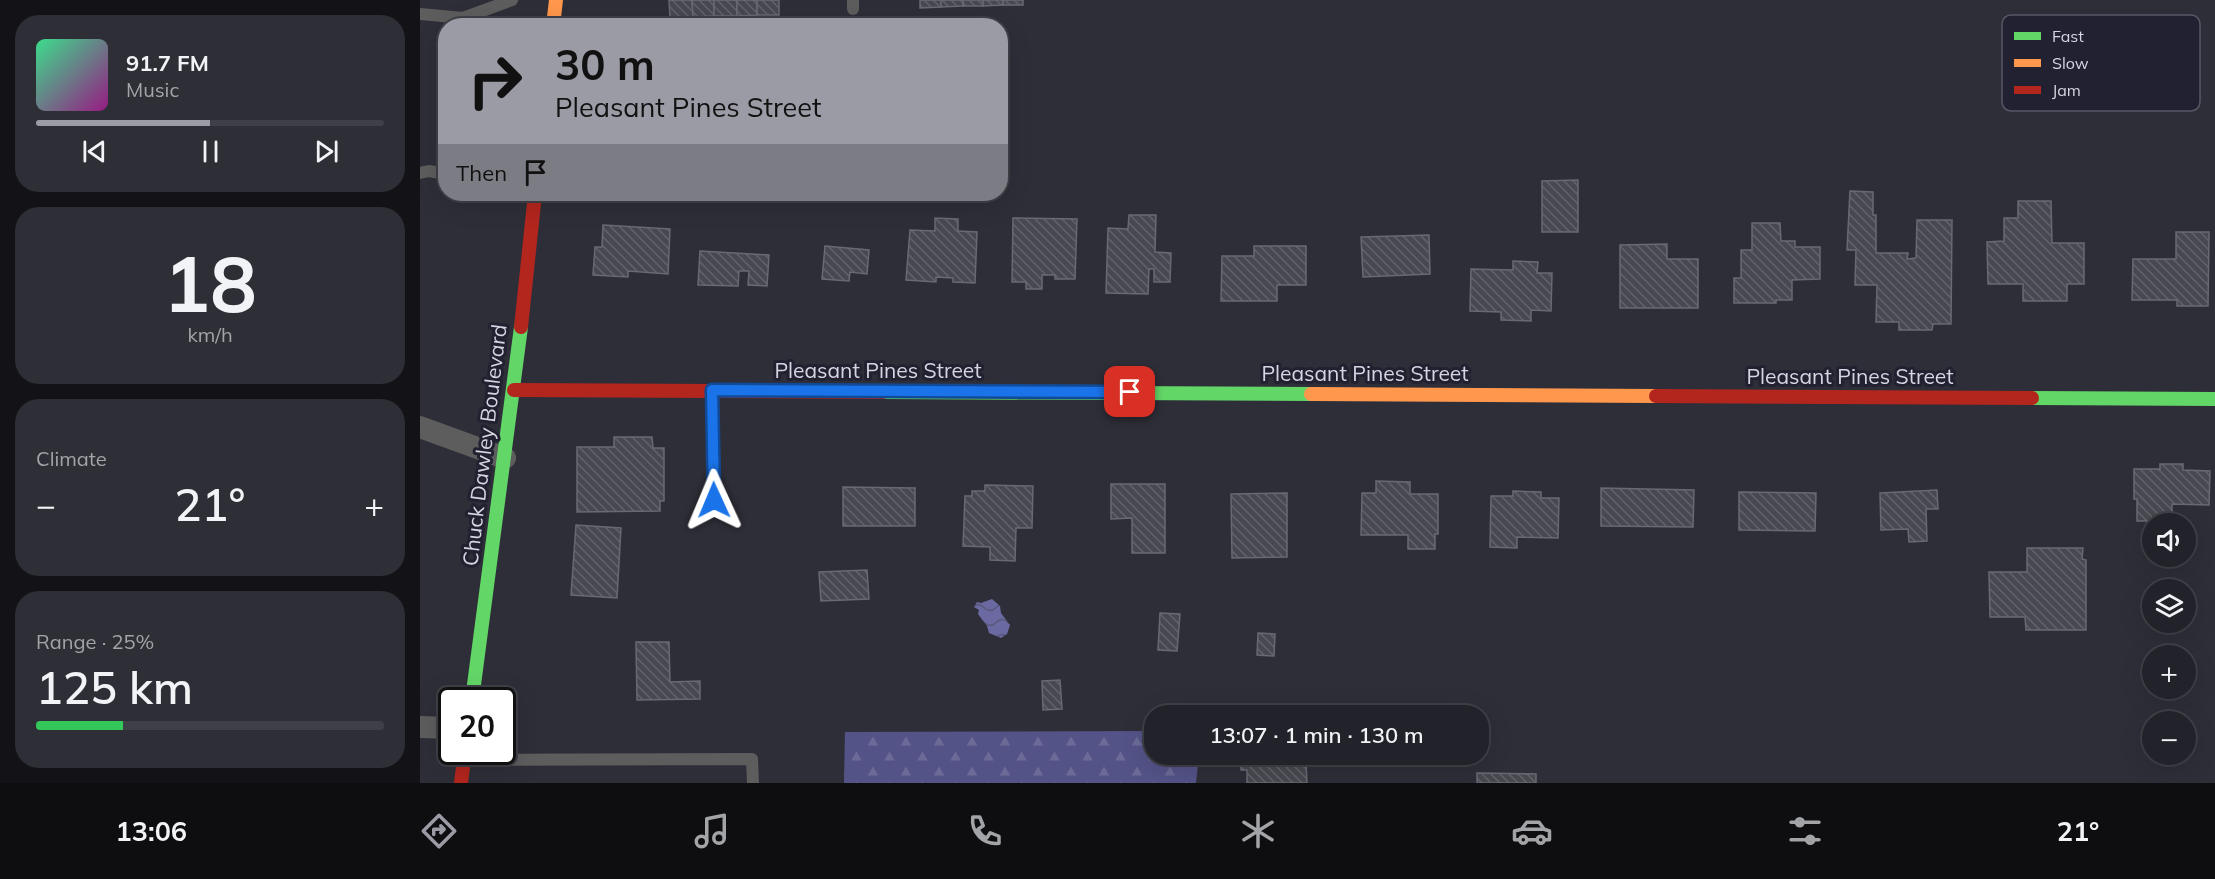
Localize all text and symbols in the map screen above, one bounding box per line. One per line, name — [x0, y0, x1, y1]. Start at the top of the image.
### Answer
legend — [2002, 15, 2200, 111]
text: Fast — [2052, 26, 2084, 46]
text: 30 m — [555, 38, 655, 91]
icon: right — [456, 42, 534, 120]
text: 91.7 FM — [126, 49, 209, 77]
text: Slow — [2052, 53, 2089, 73]
text: Music — [126, 77, 179, 102]
text: Jam — [2052, 80, 2081, 100]
text: Pleasant Pines Street — [555, 90, 821, 124]
icon: previous — [78, 135, 111, 168]
icon: pause — [194, 135, 227, 168]
icon: next — [310, 135, 343, 168]
icon: arrive — [519, 156, 552, 189]
text: Then — [456, 159, 507, 187]
text: 18 — [163, 234, 257, 332]
text: km/h — [187, 322, 233, 347]
street label: Chuck Dawley Boulevard — [456, 323, 512, 567]
street label: Pleasant Pines Street — [774, 357, 982, 383]
street label: Pleasant Pines Street — [1261, 360, 1469, 386]
street label: Pleasant Pines Street — [1746, 363, 1954, 389]
pin — [1104, 366, 1155, 417]
icon: arrive — [1113, 375, 1146, 408]
text: Climate — [36, 446, 107, 471]
position arrow — [682, 468, 746, 532]
text: 21° — [175, 476, 245, 532]
text: − — [36, 484, 56, 525]
text: + — [364, 484, 384, 525]
map controls — [2142, 513, 2196, 765]
button: sound — [2142, 513, 2196, 567]
button: layers — [2142, 579, 2196, 633]
text: Range · 25% — [36, 629, 154, 654]
button: + — [2142, 645, 2196, 699]
text: 125 km — [36, 659, 193, 715]
speed limit sign: 20 — [438, 687, 516, 765]
button: − — [2142, 711, 2196, 765]
text: 13:07 · 1 min · 130 m — [1209, 721, 1424, 749]
icon: directions — [418, 810, 460, 852]
icon: music — [691, 810, 733, 852]
icon: phone — [964, 810, 1006, 852]
icon: climate — [1237, 810, 1279, 852]
icon: car — [1511, 810, 1553, 852]
icon: filters — [1784, 810, 1826, 852]
text: 13:06 — [116, 814, 187, 848]
text: 21° — [2057, 814, 2099, 848]

